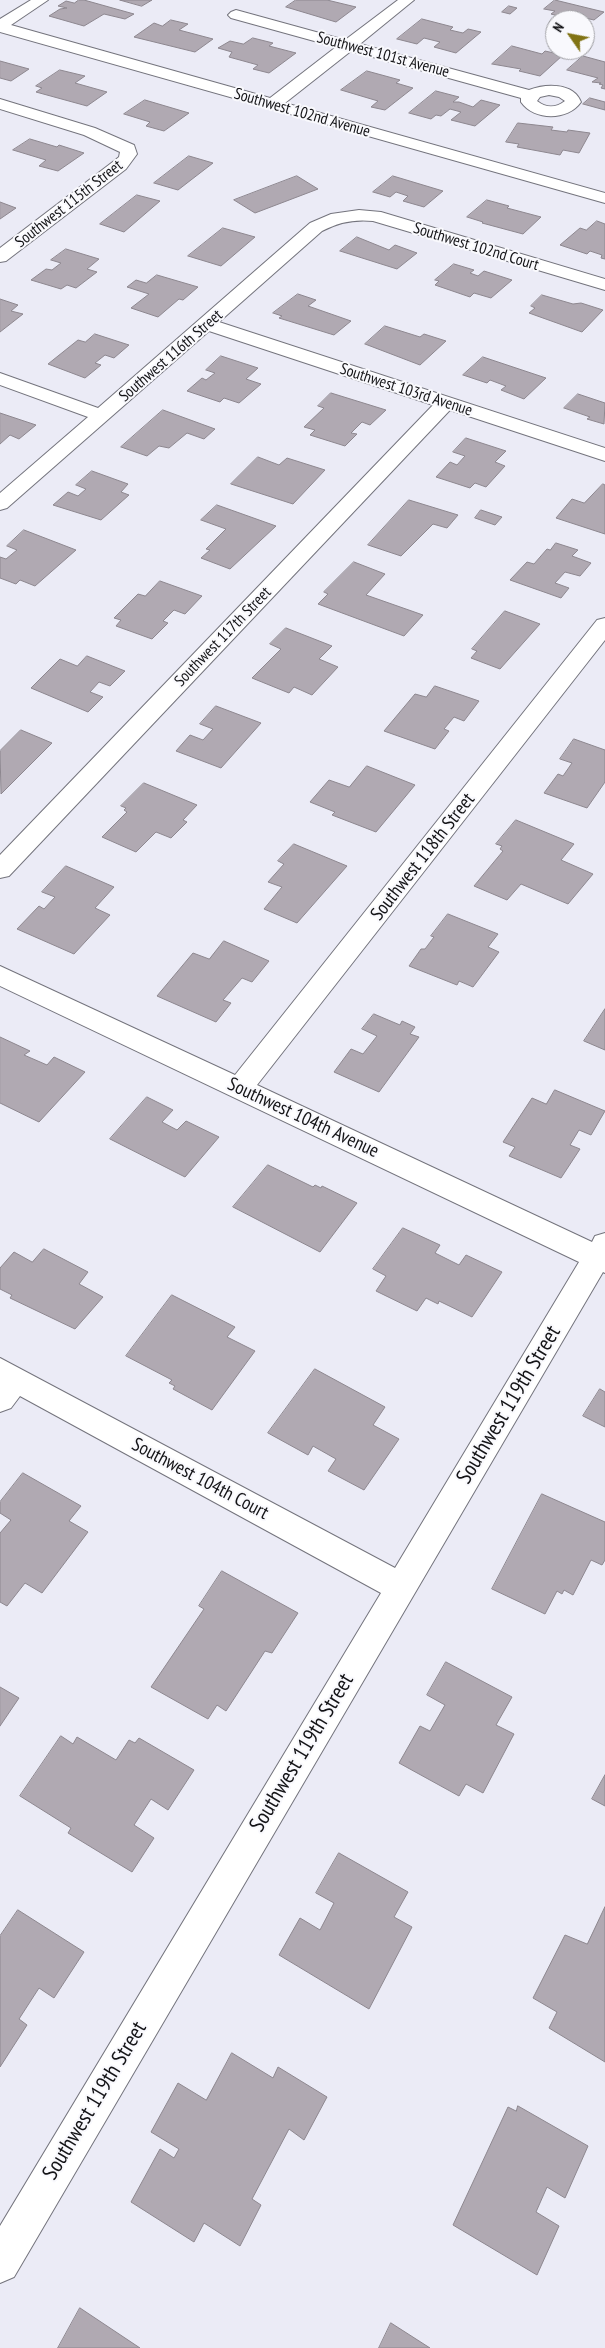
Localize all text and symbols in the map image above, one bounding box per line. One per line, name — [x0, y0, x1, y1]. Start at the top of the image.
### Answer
north arrow — [545, 10, 595, 60]
text: N — [549, 19, 568, 35]
street label: Southwest 101st Avenue — [315, 28, 451, 82]
street label: Southwest 102nd Avenue — [232, 84, 372, 142]
street label: Southwest 115th Street — [12, 156, 126, 252]
street label: Southwest 102nd Court — [411, 219, 541, 275]
street label: Southwest 116th Street — [115, 306, 227, 406]
street label: Southwest 103rd Avenue — [337, 360, 475, 420]
street label: Southwest 117th Street — [171, 583, 275, 691]
street label: Southwest 118th Street — [366, 789, 480, 925]
street label: Southwest 104th Avenue — [224, 1073, 382, 1163]
street label: Southwest 119th Street — [451, 1321, 567, 1489]
street label: Southwest 104th Court — [128, 1433, 272, 1525]
street label: Southwest 119th Street — [244, 1669, 360, 1837]
street label: Southwest 119th Street — [37, 2017, 153, 2185]

